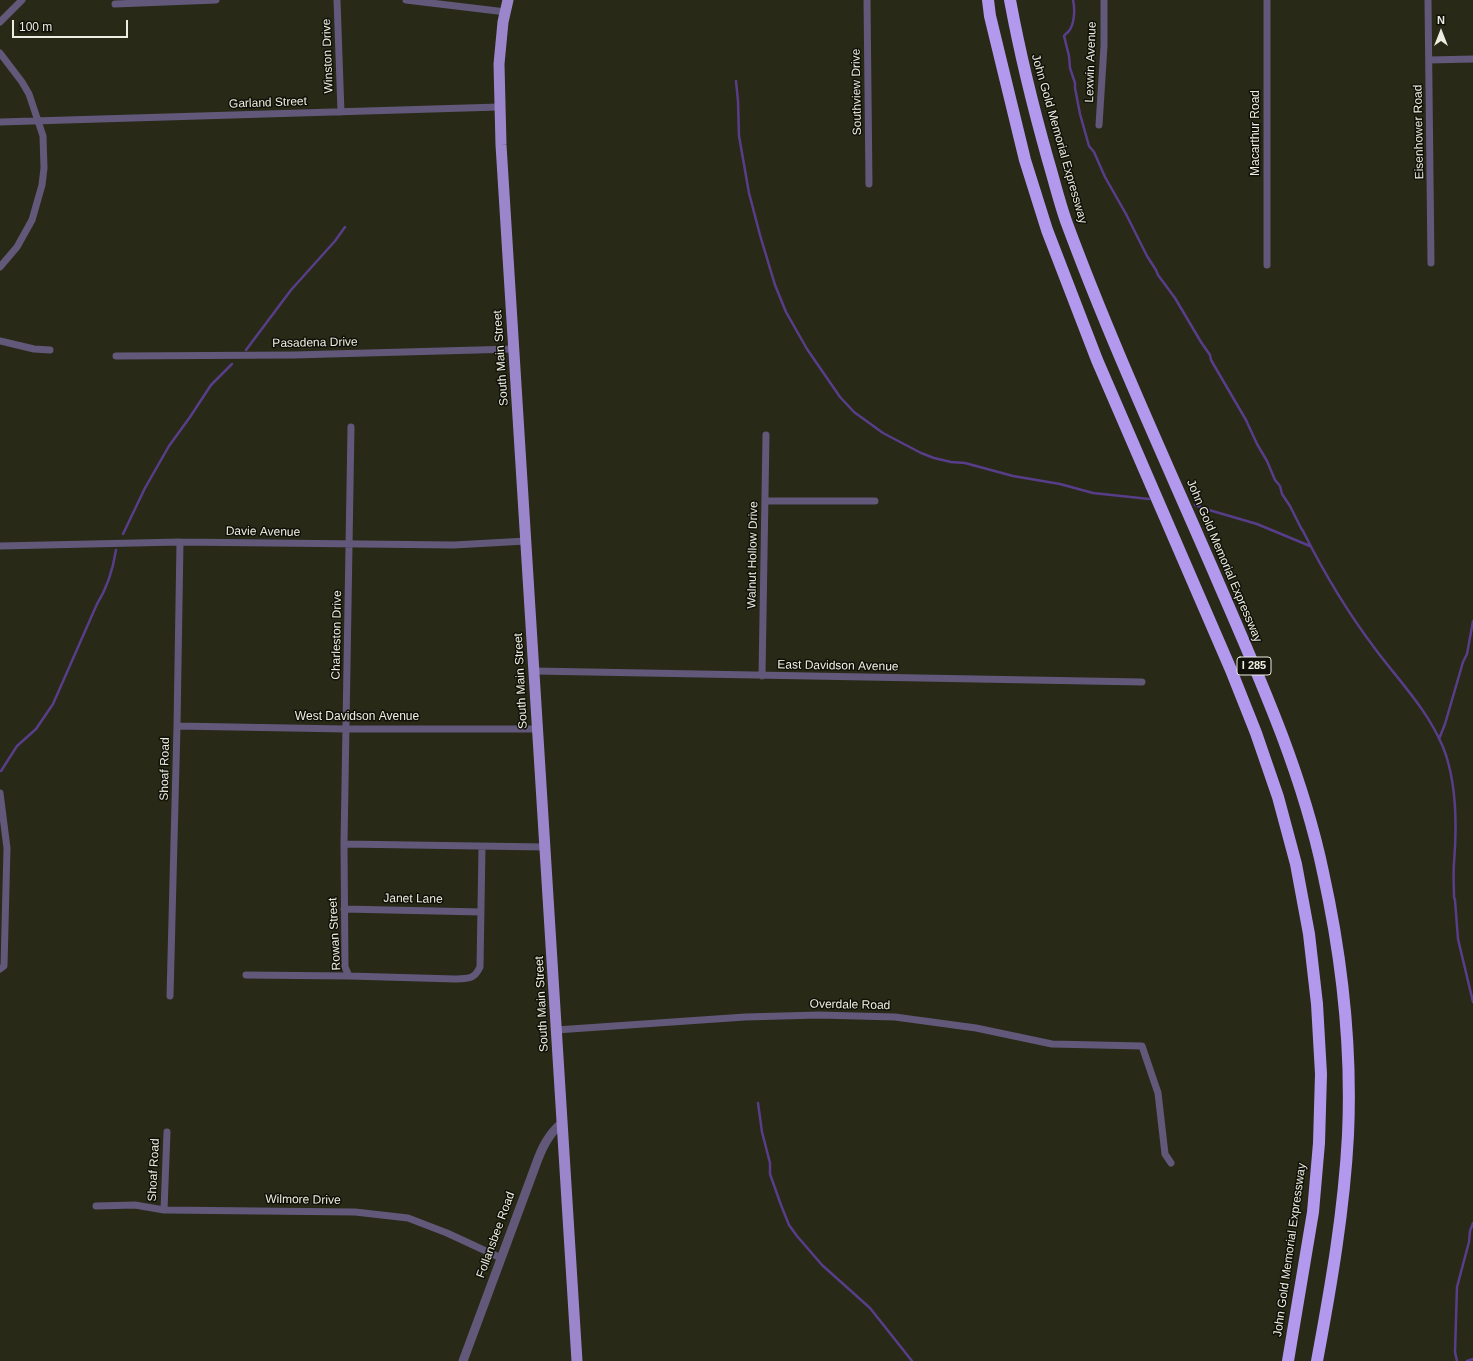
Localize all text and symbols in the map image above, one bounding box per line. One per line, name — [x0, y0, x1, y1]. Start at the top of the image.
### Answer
scale bar — [14, 12, 130, 38]
north arrow — [1421, 12, 1461, 52]
text: N — [1437, 14, 1445, 26]
street label: Winston Drive — [320, 18, 336, 94]
text: 100 m — [19, 20, 52, 34]
street label: Lexwin Avenue — [1082, 21, 1100, 103]
street label: Southview Drive — [849, 49, 865, 135]
street label: John Gold Memorial Expressway — [1028, 53, 1090, 225]
street label: Eisenhower Road — [1411, 85, 1427, 179]
street label: Macarthur Road — [1249, 90, 1263, 176]
street label: Garland Street — [229, 94, 307, 112]
street label: South Main Street — [490, 310, 512, 406]
street label: Pasadena Drive — [272, 335, 358, 351]
street label: John Gold Memorial Expressway — [1183, 477, 1265, 645]
street label: Walnut Hollow Drive — [745, 501, 761, 609]
street label: Davie Avenue — [226, 524, 300, 540]
street label: Charleston Drive — [329, 590, 345, 680]
street label: South Main Street — [511, 633, 531, 729]
road number: I 285 — [1237, 657, 1271, 675]
street label: East Davidson Avenue — [777, 658, 899, 674]
street label: West Davidson Avenue — [295, 710, 419, 724]
street label: Shoaf Road — [157, 737, 173, 801]
street label: Janet Lane — [383, 891, 443, 907]
street label: Rowan Street — [326, 897, 344, 971]
street label: South Main Street — [532, 956, 552, 1052]
street label: Overdale Road — [810, 997, 890, 1013]
street label: Shoaf Road — [145, 1138, 163, 1202]
street label: John Gold Memorial Expressway — [1271, 1162, 1309, 1338]
street label: Follansbee Road — [474, 1190, 518, 1280]
street label: Wilmore Drive — [265, 1192, 341, 1208]

